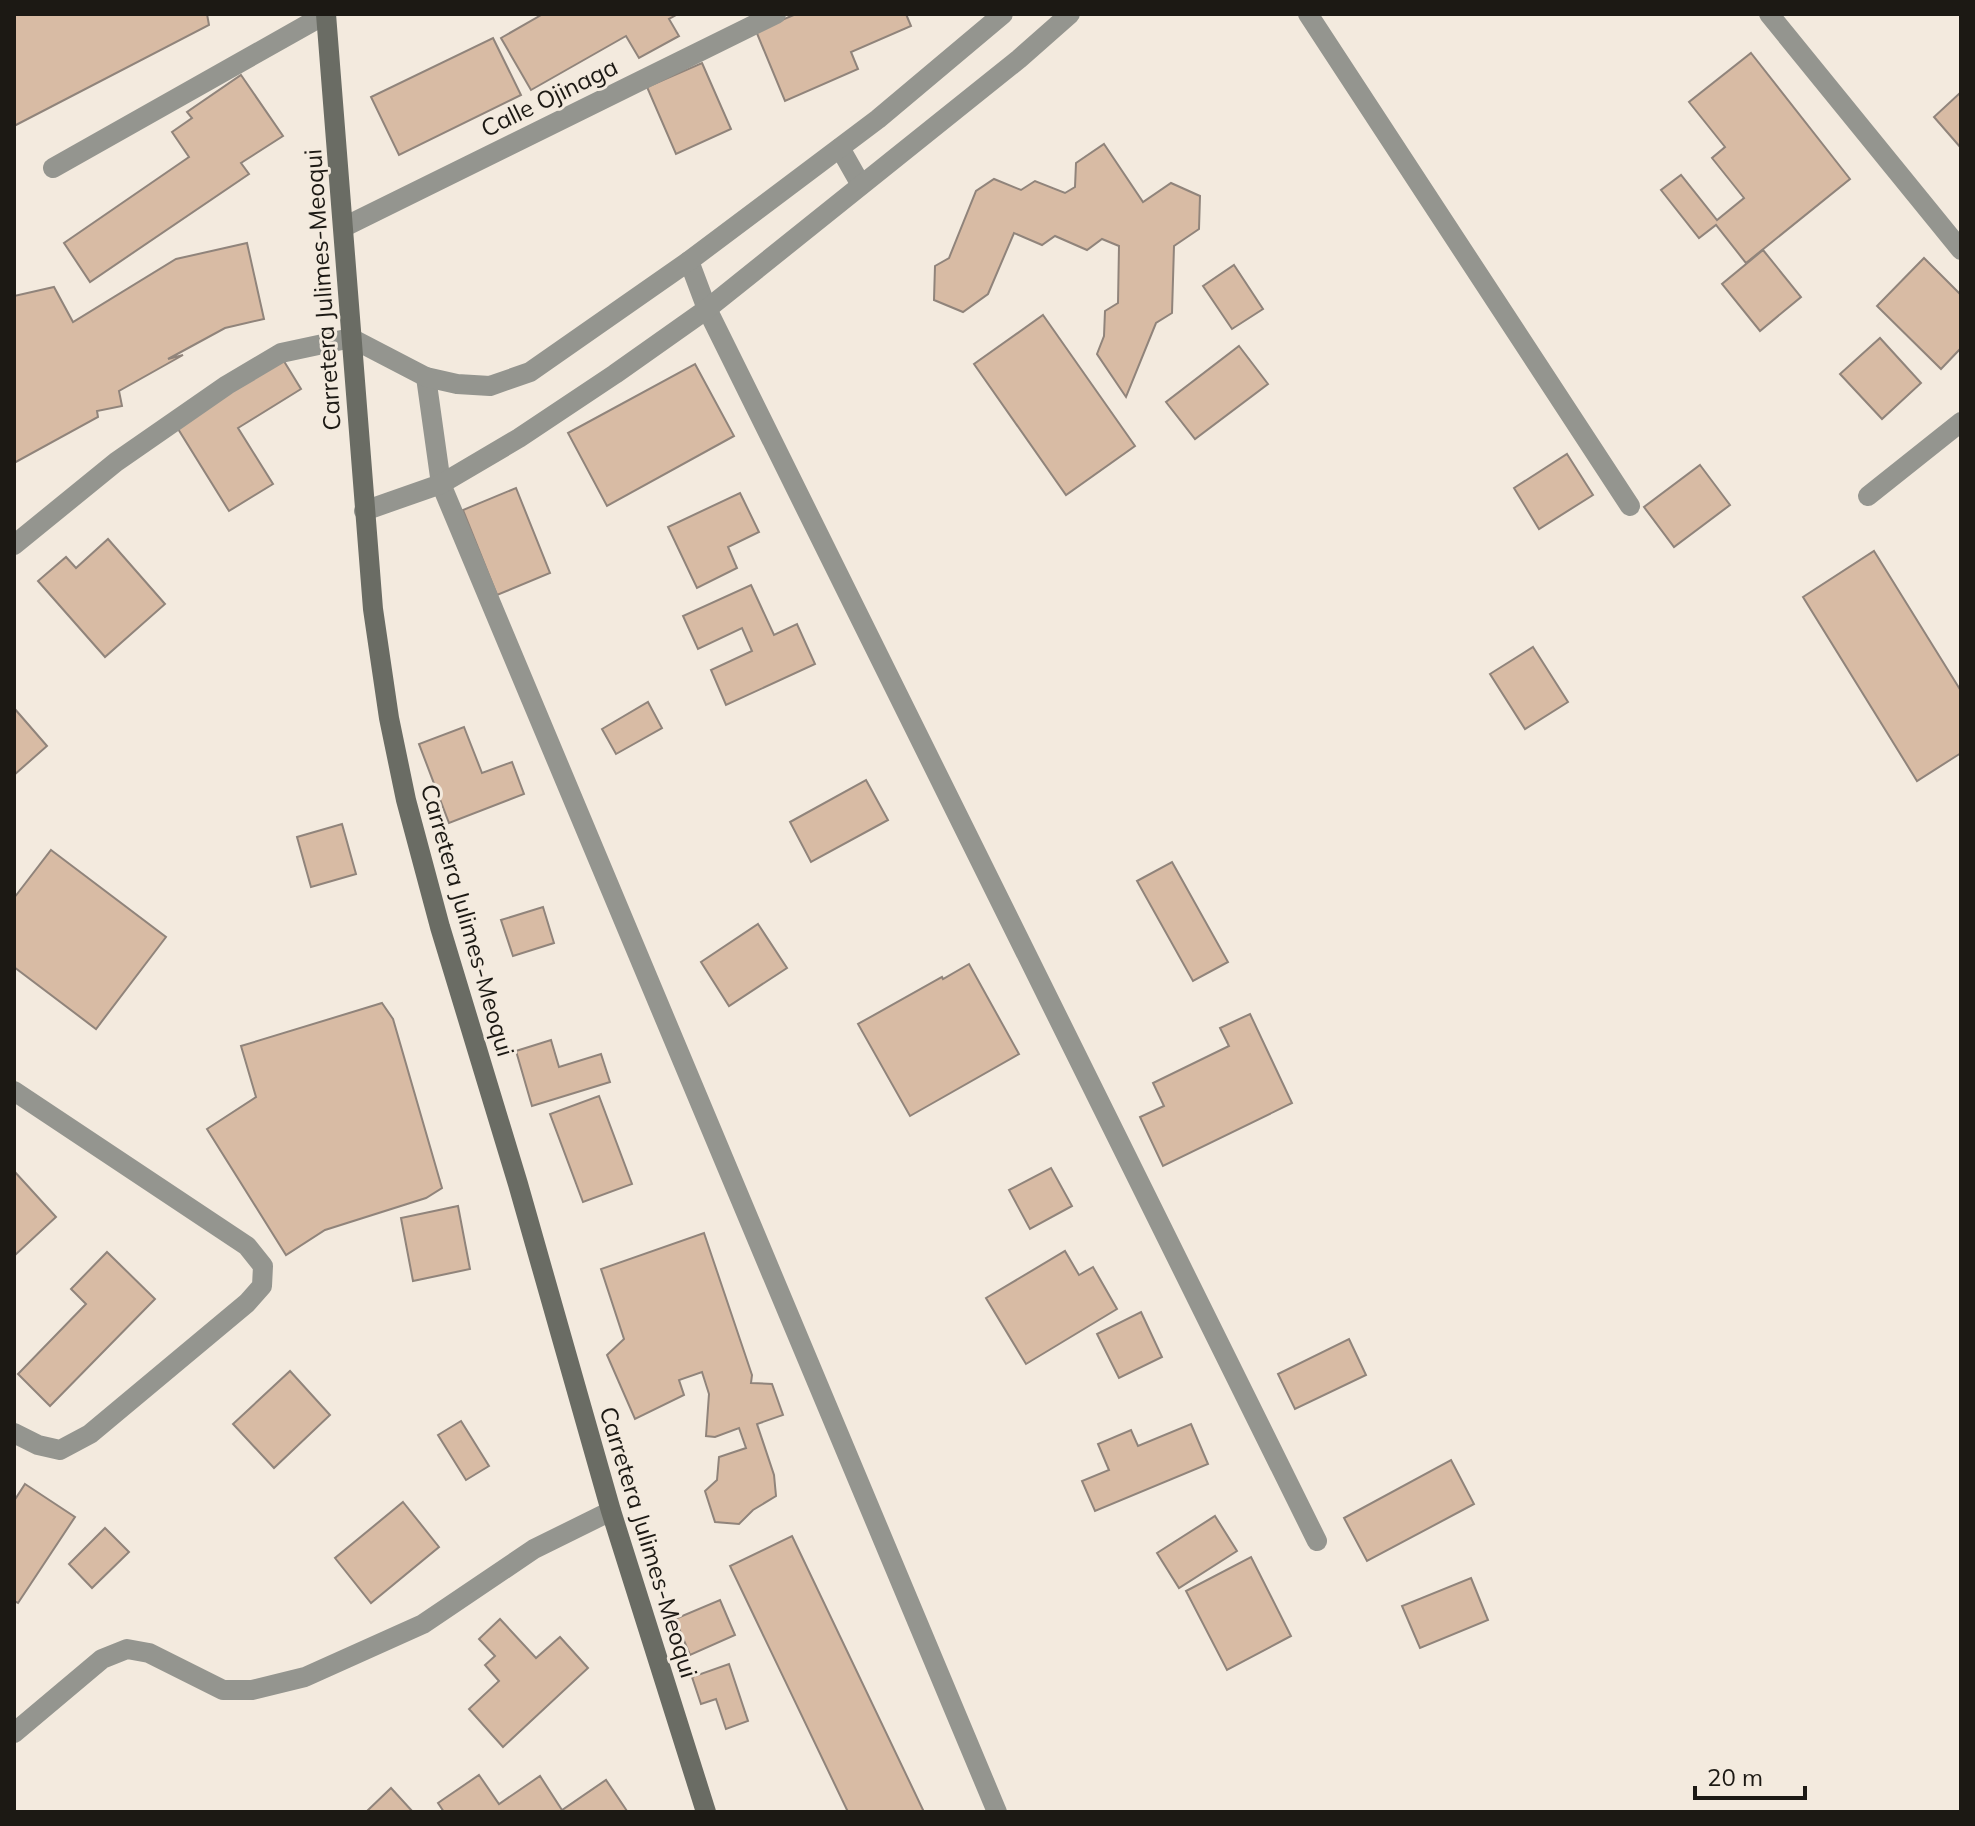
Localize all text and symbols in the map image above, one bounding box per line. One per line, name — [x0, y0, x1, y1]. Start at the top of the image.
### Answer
street label: Calle Ojinaga — [476, 51, 622, 143]
street label: Carretera Julimes-Meoqui — [297, 148, 347, 432]
street label: Carretera Julimes-Meoqui — [415, 780, 521, 1060]
street label: Carretera Julimes-Meoqui — [593, 1403, 705, 1681]
scale bar — [1695, 1750, 1805, 1800]
text: 20 m — [1707, 1762, 1763, 1792]

